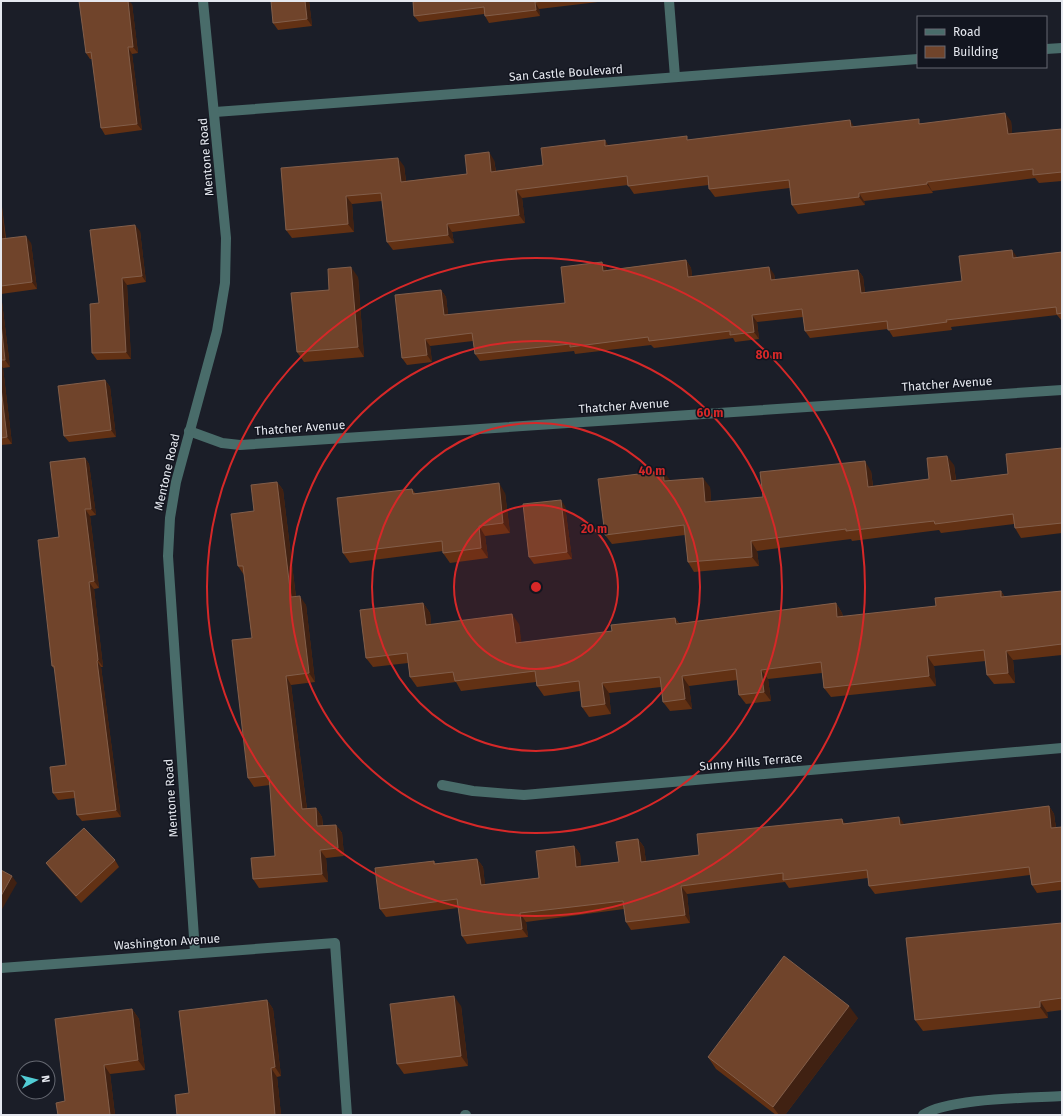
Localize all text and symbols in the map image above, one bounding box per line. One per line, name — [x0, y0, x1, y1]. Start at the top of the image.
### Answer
legend — [917, 16, 1047, 68]
text: Road — [953, 25, 981, 39]
text: Building — [953, 45, 999, 59]
street label: San Castle Boulevard — [509, 62, 623, 84]
street label: Mentone Road — [196, 117, 216, 197]
text: 80 m — [756, 348, 782, 362]
street label: Thatcher Avenue — [901, 374, 993, 394]
street label: Thatcher Avenue — [578, 396, 670, 416]
text: 60 m — [697, 406, 723, 420]
street label: Thatcher Avenue — [254, 418, 346, 438]
street label: Mentone Road — [151, 432, 183, 512]
text: 40 m — [639, 464, 665, 478]
text: 20 m — [581, 522, 607, 536]
centre of rings — [529, 580, 543, 594]
street label: Sunny Hills Terrace — [699, 751, 803, 773]
street label: Mentone Road — [161, 758, 181, 838]
street label: Washington Avenue — [113, 931, 221, 953]
north arrow — [16, 1060, 56, 1100]
text: N — [39, 1074, 52, 1083]

